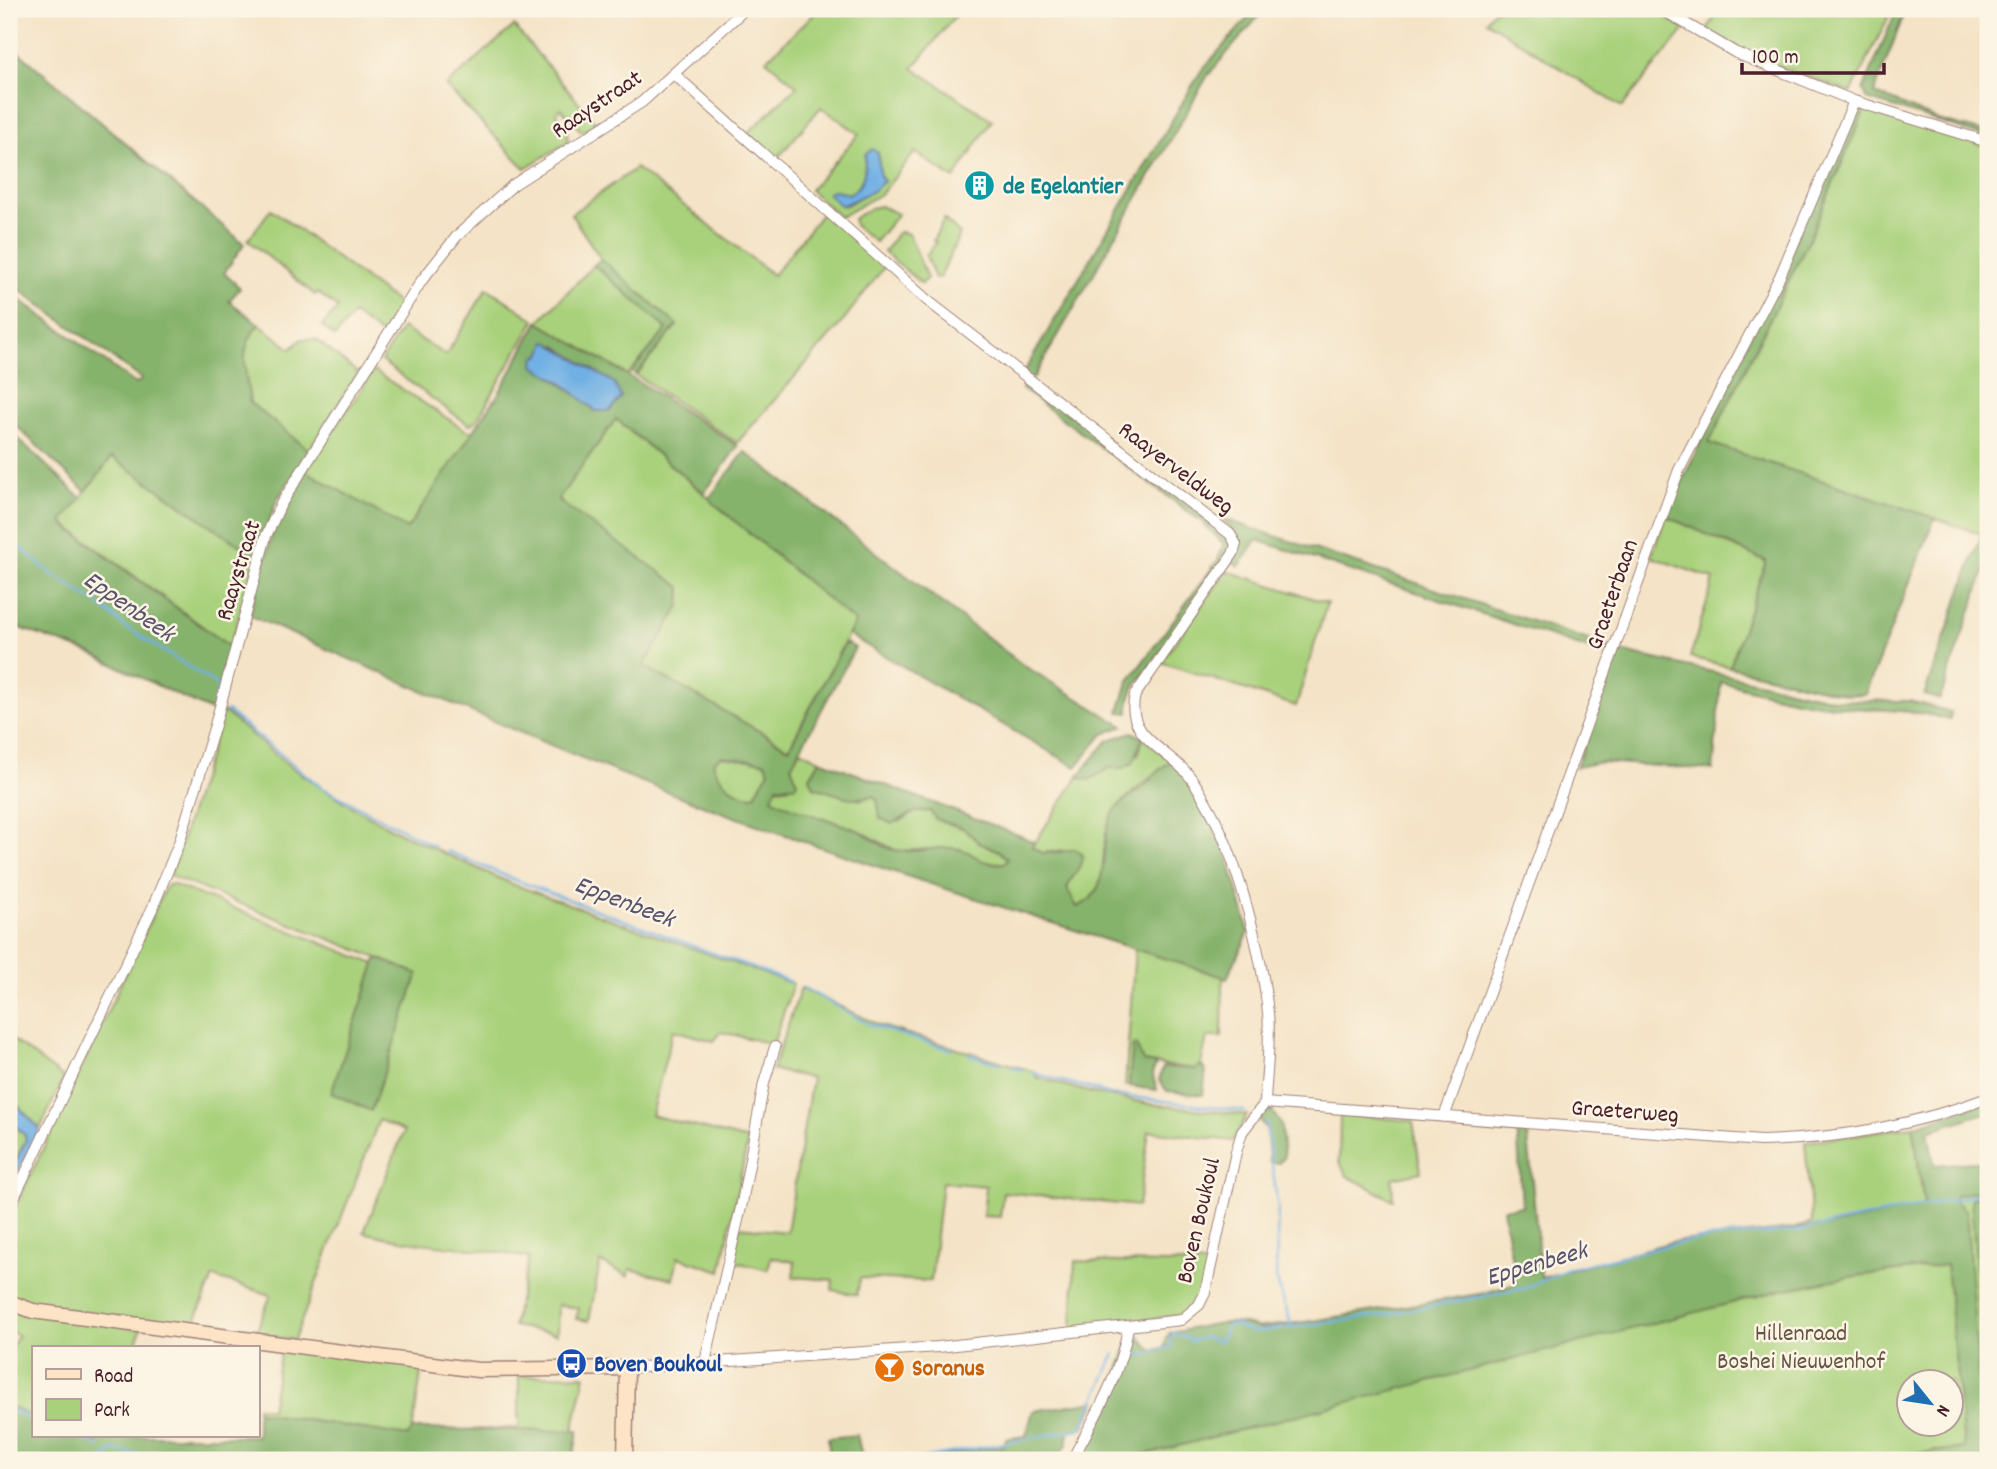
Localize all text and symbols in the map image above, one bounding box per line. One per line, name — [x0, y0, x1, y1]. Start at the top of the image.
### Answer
scale bar — [1742, 32, 1883, 76]
text: 100 m — [1752, 44, 1799, 74]
street label: Raaystraat — [545, 62, 650, 148]
building icon: de Egelantier — [963, 168, 997, 202]
place label: de Egelantier — [1003, 171, 1124, 205]
street label: Raayerveldweg — [1110, 414, 1240, 524]
street label: Raaystraat — [209, 516, 271, 625]
street label: Graeterbaan — [1579, 535, 1649, 655]
water label: Eppenbeek — [75, 563, 183, 654]
water label: Eppenbeek — [569, 867, 681, 940]
street label: Graeterweg — [1570, 1092, 1680, 1134]
street label: Boven Boukoul — [1169, 1154, 1231, 1287]
water label: Eppenbeek — [1482, 1233, 1594, 1297]
park label: Hillenraad Boshei Nieuwenhof — [1717, 1318, 1886, 1380]
legend — [32, 1346, 259, 1438]
bus stop icon: Boven Boukoul — [554, 1346, 588, 1380]
place label: Boven Boukoul — [594, 1349, 722, 1383]
bar icon: Soranus — [872, 1350, 906, 1384]
place label: Soranus — [912, 1353, 985, 1387]
text: Road — [94, 1363, 133, 1393]
north arrow — [1896, 1368, 1966, 1438]
text: Park — [94, 1397, 130, 1427]
text: N — [1928, 1399, 1956, 1421]

